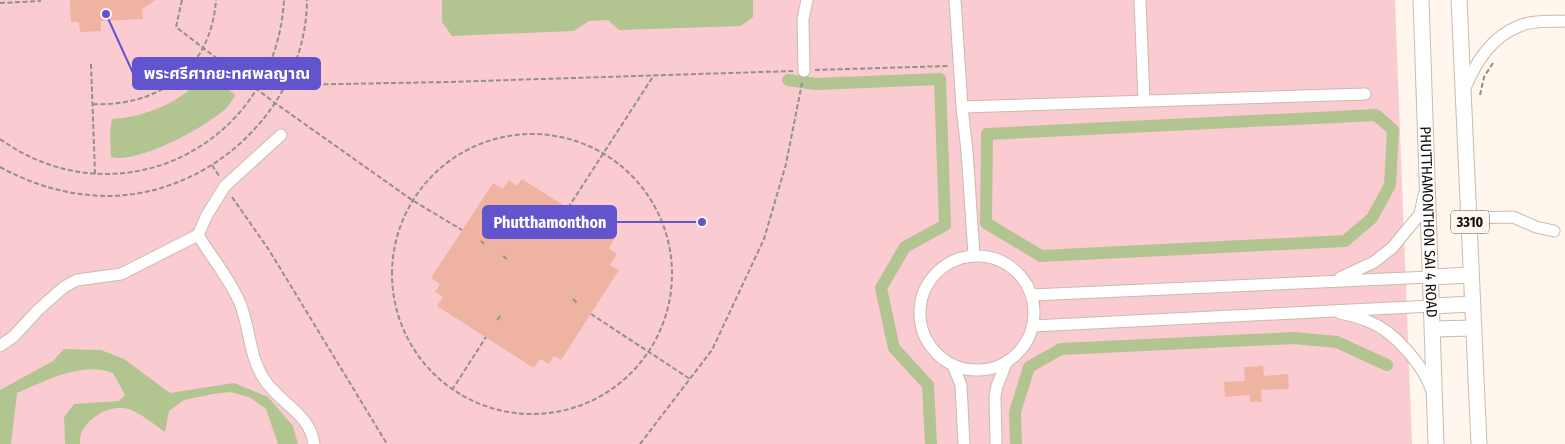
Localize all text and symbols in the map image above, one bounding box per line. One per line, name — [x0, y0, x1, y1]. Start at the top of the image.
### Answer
callout: พระศรีศากยะทศพลญาณ — [133, 58, 320, 89]
text: พระศรีศากยะทศพลญาณ — [144, 64, 310, 83]
street label: PHUTTHAMONTHON SAI 4 ROAD — [1416, 126, 1441, 318]
callout: Phutthamonthon — [483, 206, 616, 238]
road number: 3310 — [1451, 210, 1489, 233]
text: Phutthamonthon — [494, 213, 606, 232]

